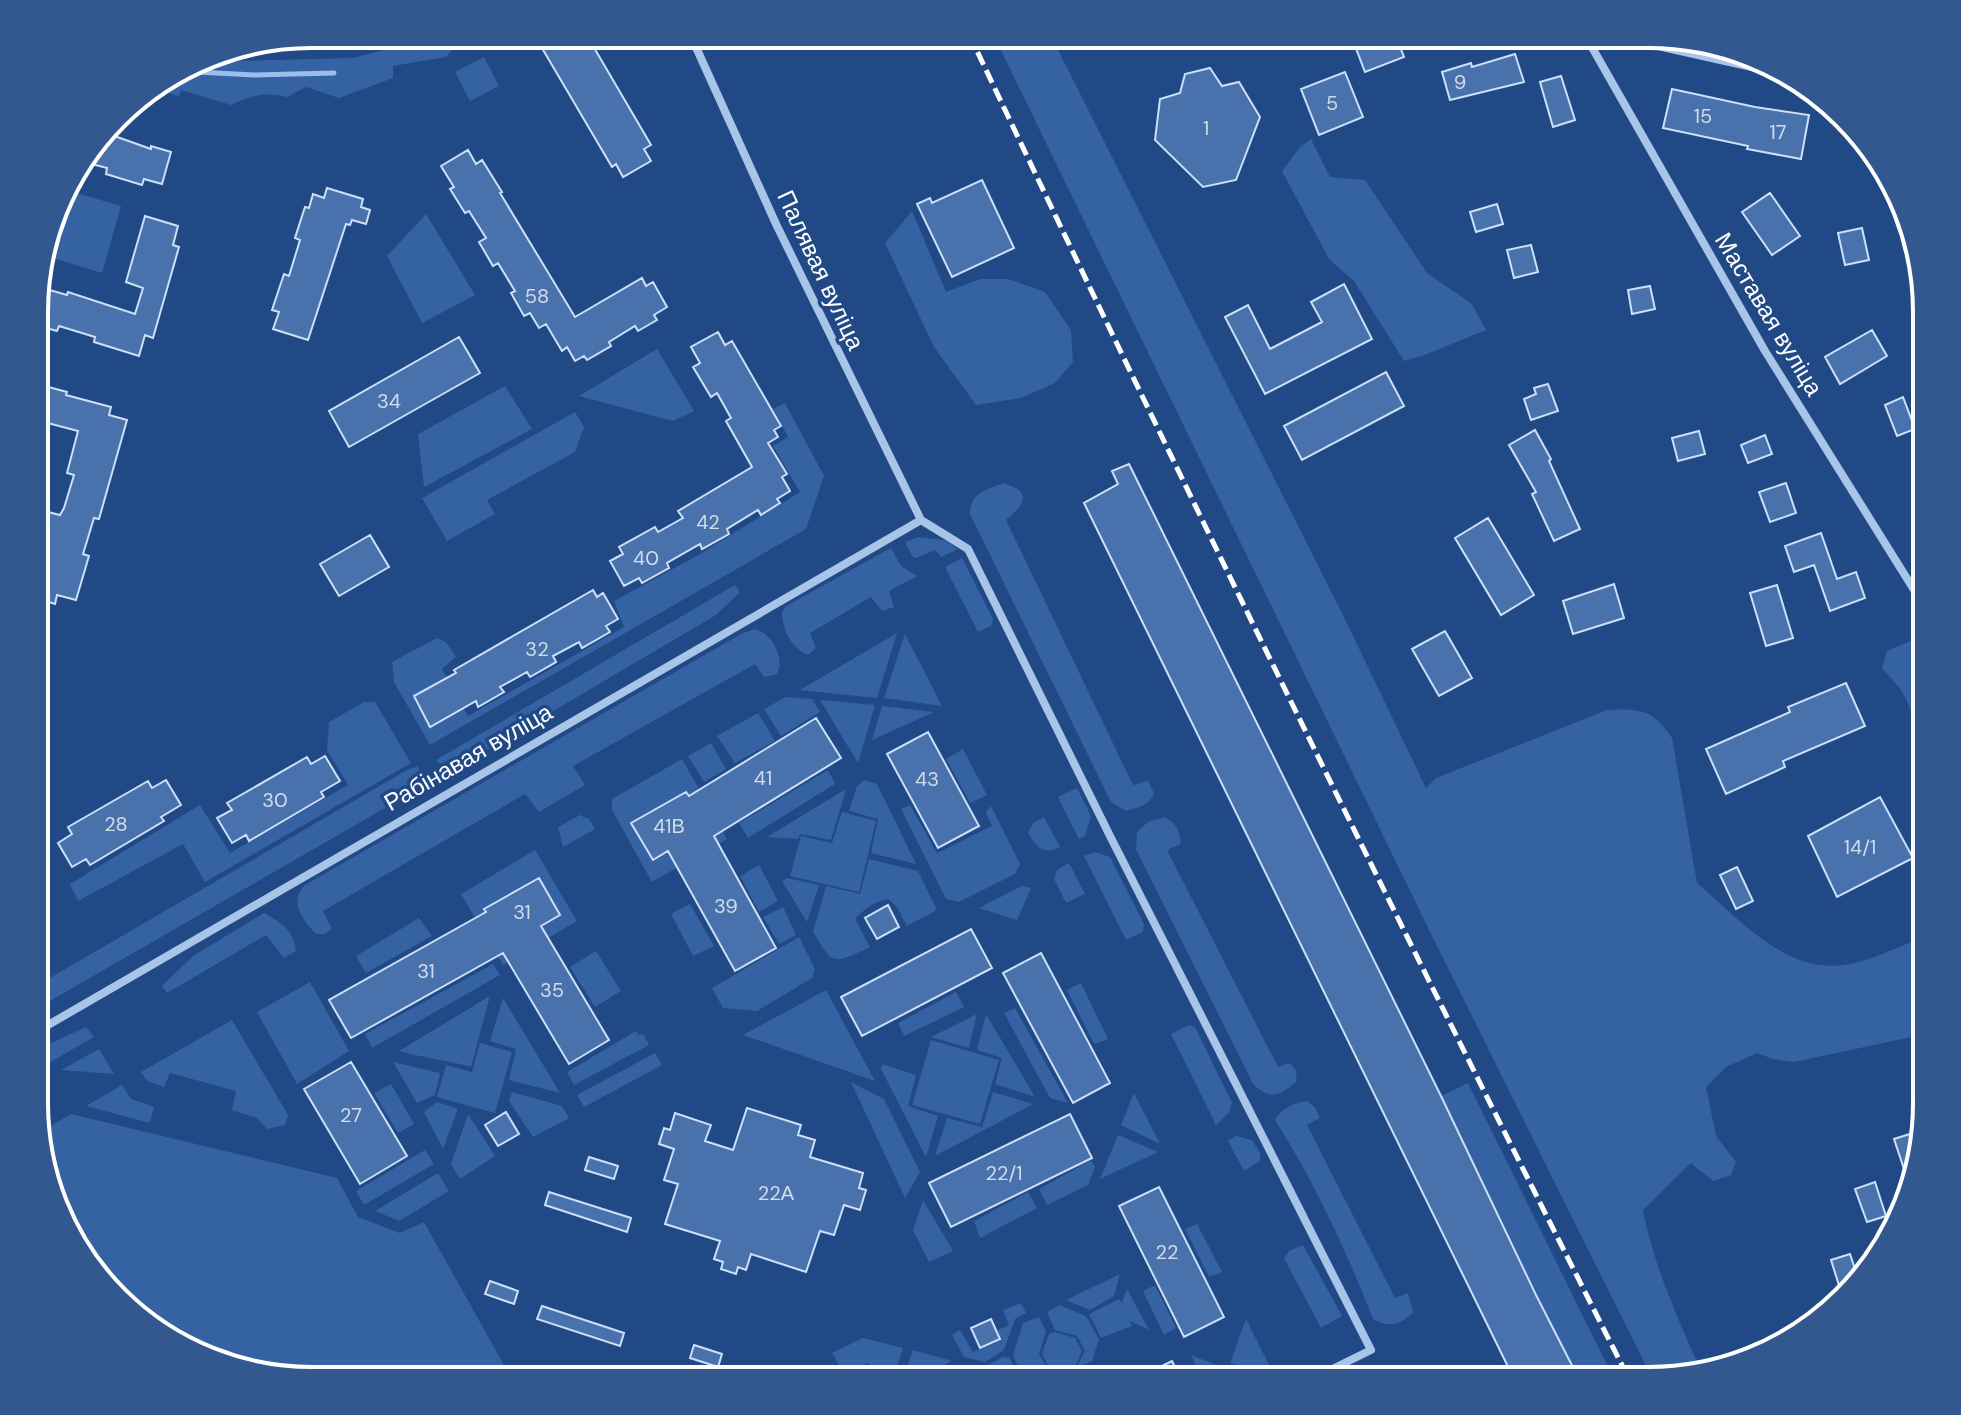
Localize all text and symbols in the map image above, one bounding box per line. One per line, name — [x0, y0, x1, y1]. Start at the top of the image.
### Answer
house number: 9 — [1454, 69, 1466, 95]
house number: 5 — [1326, 90, 1338, 116]
house number: 15 — [1694, 103, 1712, 129]
house number: 1 — [1203, 115, 1209, 141]
house number: 17 — [1770, 119, 1786, 145]
street label: Палявая вуліца — [770, 185, 872, 356]
street label: Маставая вуліца — [1708, 227, 1830, 402]
house number: 58 — [525, 283, 549, 309]
house number: 34 — [377, 388, 401, 414]
house number: 42 — [696, 509, 720, 535]
house number: 40 — [633, 545, 659, 571]
house number: 32 — [525, 636, 549, 662]
street label: Рабінавая вуліца — [378, 696, 558, 818]
house number: 41 — [754, 765, 772, 791]
house number: 43 — [915, 766, 939, 792]
house number: 30 — [262, 787, 288, 813]
house number: 28 — [104, 811, 128, 837]
house number: 41В — [653, 813, 685, 839]
house number: 14/1 — [1844, 834, 1876, 860]
house number: 39 — [714, 893, 738, 919]
house number: 31 — [513, 899, 531, 925]
house number: 31 — [417, 958, 435, 984]
house number: 35 — [540, 977, 564, 1003]
house number: 27 — [340, 1102, 362, 1128]
house number: 22/1 — [985, 1160, 1023, 1186]
house number: 22А — [758, 1180, 795, 1206]
house number: 22 — [1155, 1239, 1179, 1265]

